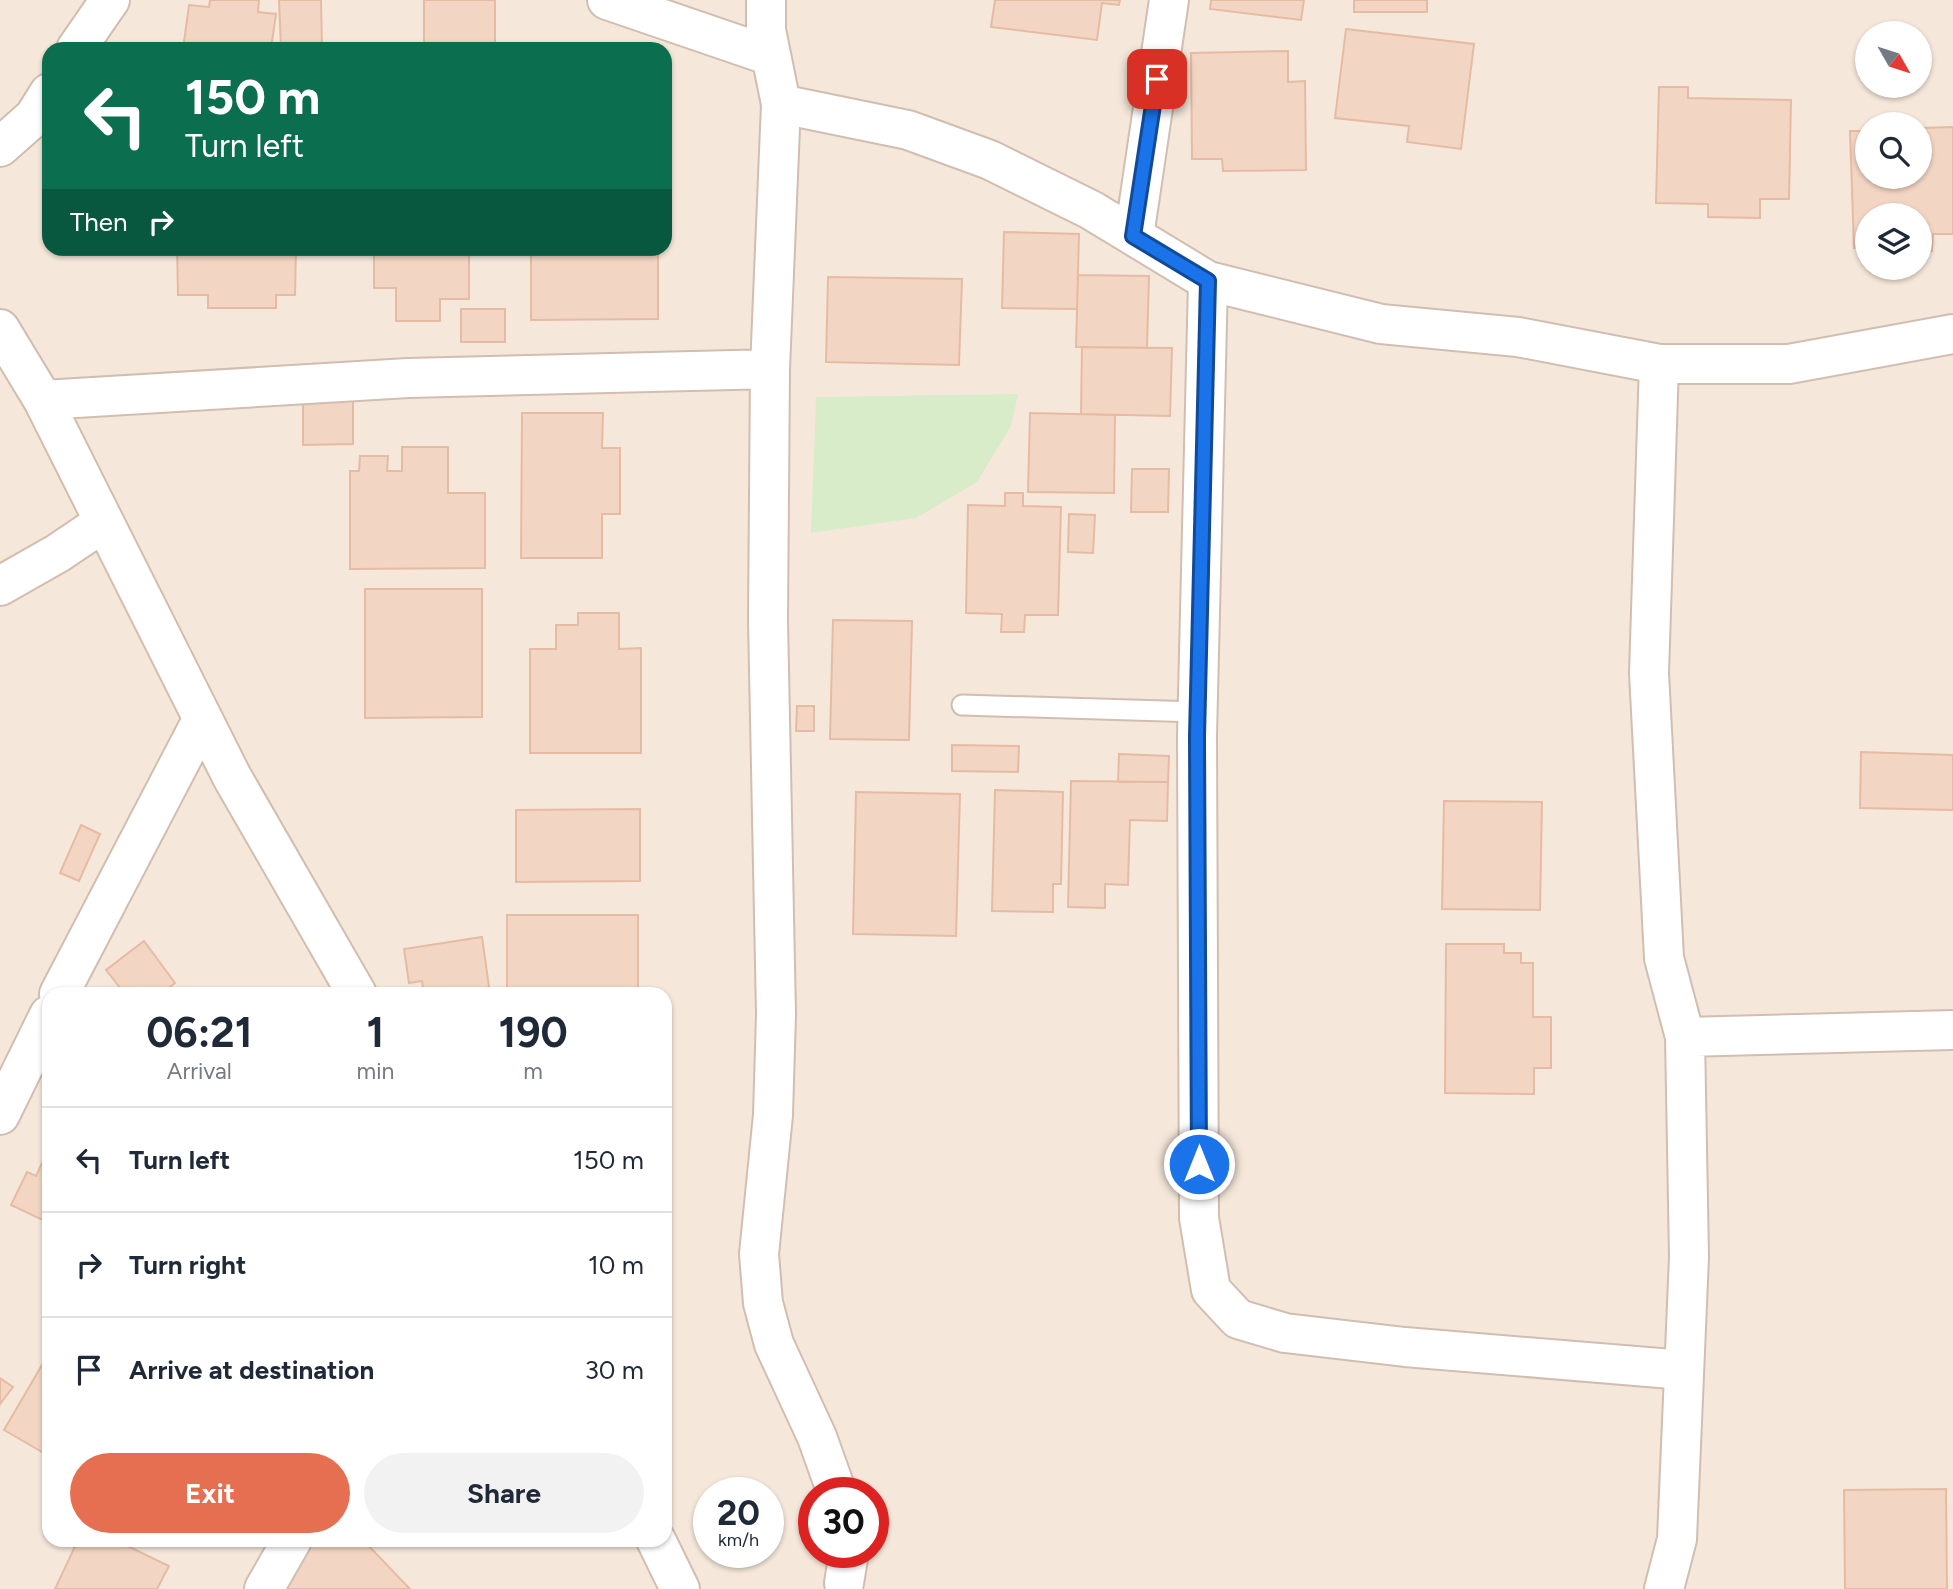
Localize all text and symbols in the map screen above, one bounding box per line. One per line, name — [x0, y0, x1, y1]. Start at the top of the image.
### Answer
north arrow — [1855, 21, 1932, 98]
map controls — [1855, 21, 1932, 280]
pin — [1127, 49, 1187, 109]
icon: arrive — [1138, 60, 1176, 98]
text: 150 m — [185, 67, 320, 126]
icon: left — [70, 70, 161, 161]
button: search — [1855, 112, 1932, 189]
text: Turn left — [185, 127, 304, 165]
icon: right — [142, 203, 180, 241]
button: layers — [1855, 203, 1932, 280]
text: Then — [70, 206, 128, 238]
text: 06:21 — [146, 1007, 252, 1058]
text: 1 — [367, 1007, 384, 1058]
text: 190 — [498, 1007, 568, 1058]
text: Arrival — [167, 1057, 232, 1085]
text: min — [357, 1057, 394, 1085]
text: m — [523, 1057, 543, 1085]
position arrow — [1162, 1127, 1236, 1201]
icon: left — [70, 1141, 108, 1179]
text: Turn left — [129, 1144, 230, 1176]
text: 150 m — [573, 1144, 644, 1176]
icon: right — [70, 1246, 108, 1284]
text: Turn right — [129, 1249, 246, 1281]
text: 10 m — [588, 1249, 644, 1281]
icon: arrive — [70, 1351, 108, 1389]
text: Arrive at destination — [129, 1354, 374, 1386]
text: 30 m — [585, 1354, 644, 1386]
button: Exit — [70, 1453, 350, 1533]
button: Share — [364, 1453, 644, 1533]
speed limit sign: 30 — [798, 1477, 889, 1568]
text: 20 — [717, 1492, 760, 1534]
text: km/h — [718, 1529, 759, 1551]

